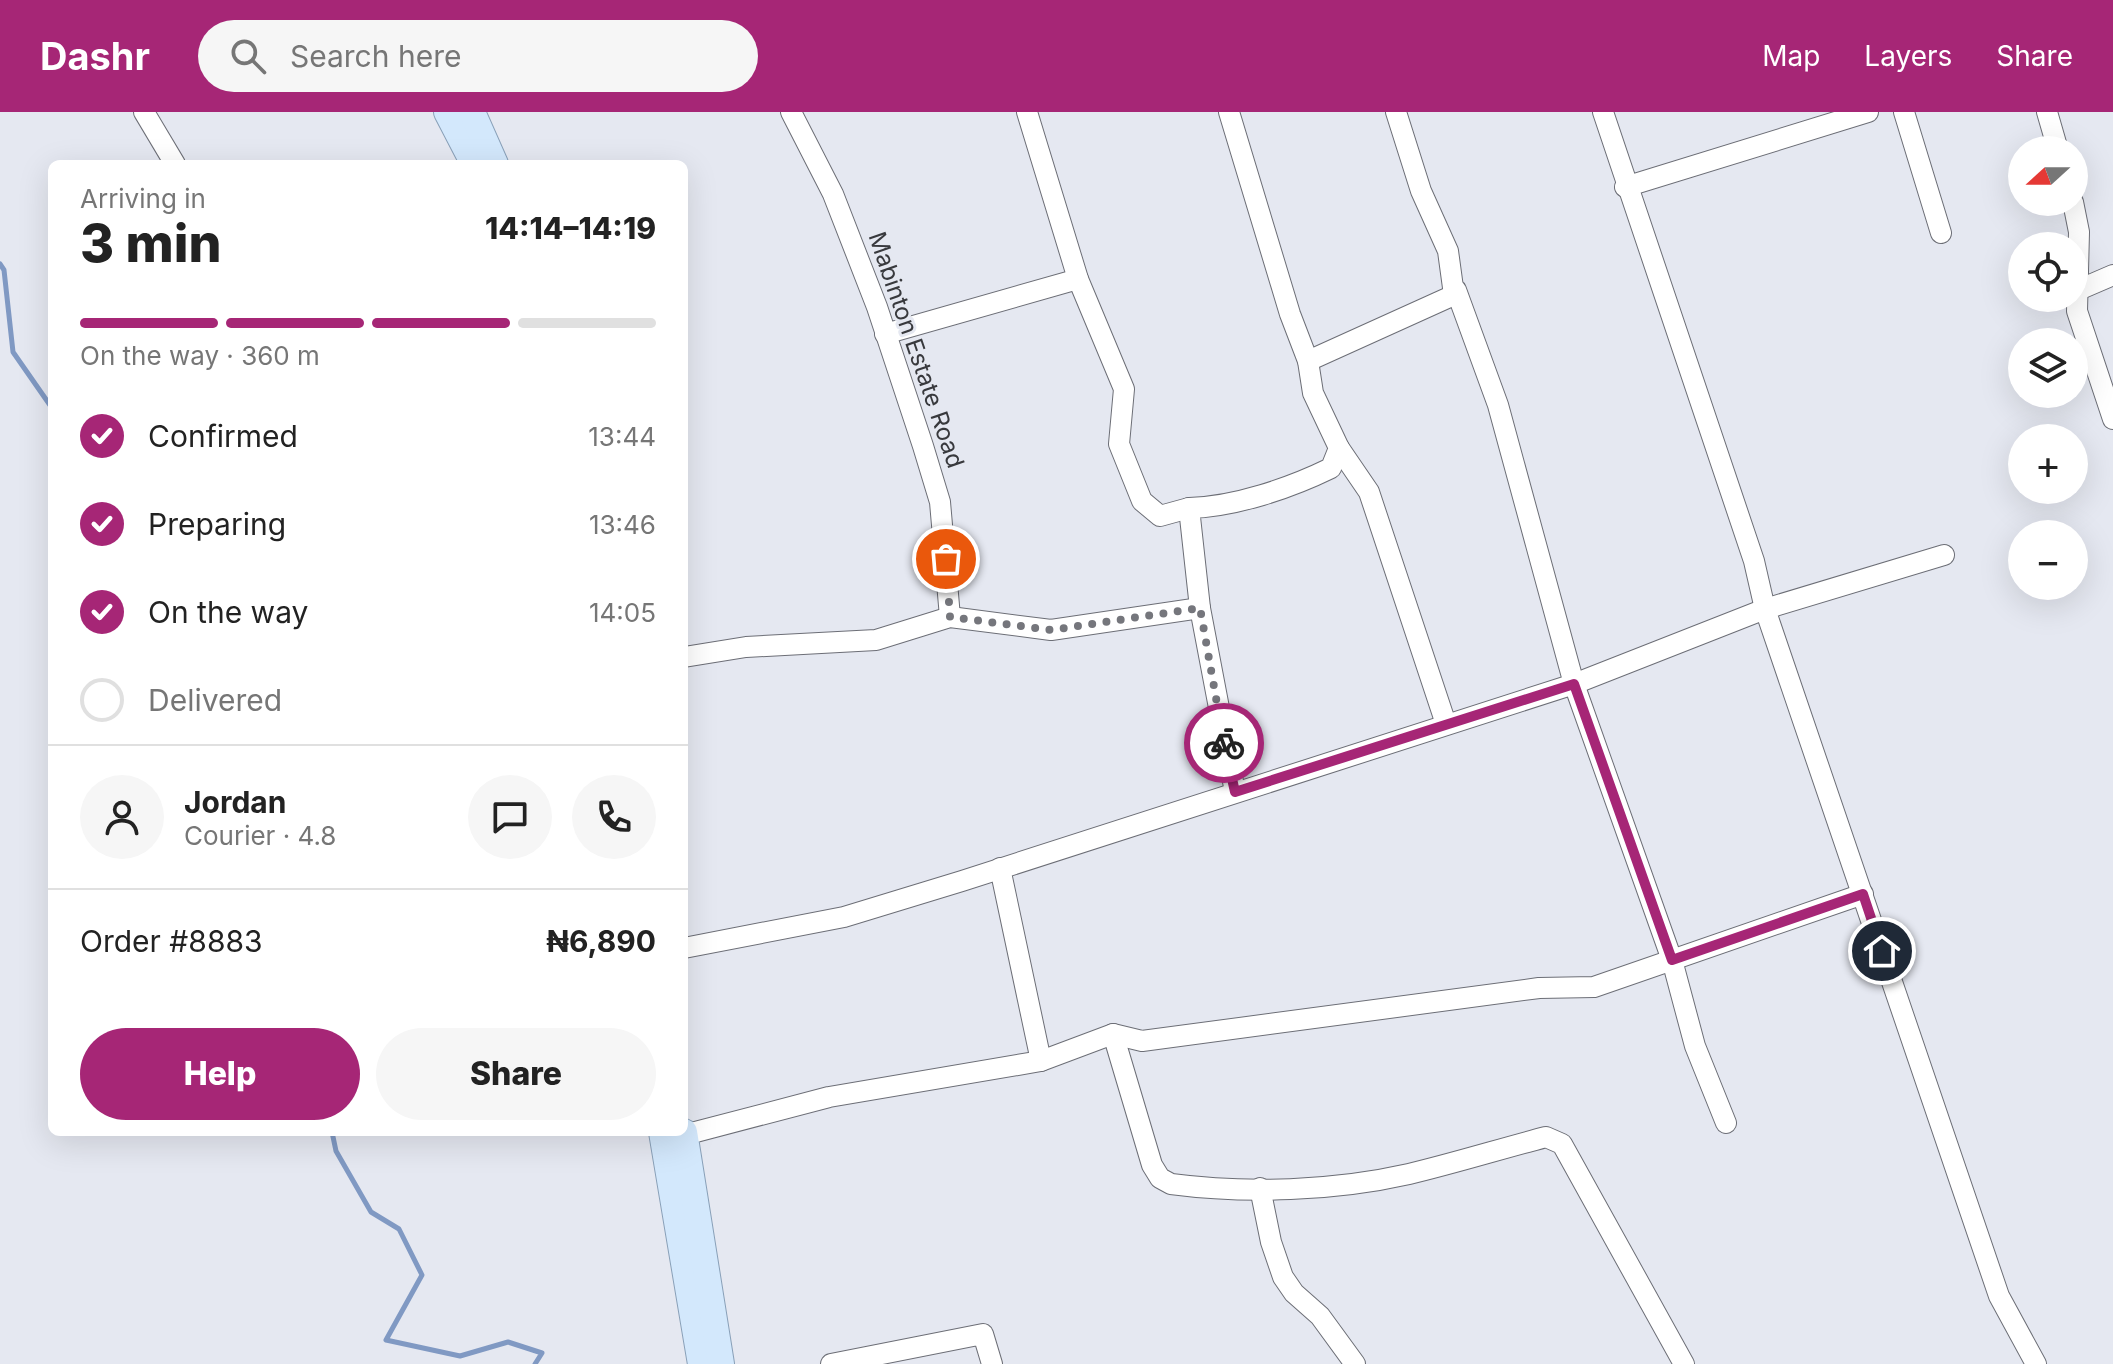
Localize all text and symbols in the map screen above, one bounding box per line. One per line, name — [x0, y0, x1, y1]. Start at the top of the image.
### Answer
search box — [198, 20, 758, 92]
text: Dashr — [40, 33, 150, 79]
icon: search — [226, 34, 270, 78]
text: Search here — [290, 38, 461, 74]
text: Map — [1762, 39, 1820, 73]
text: Layers — [1864, 39, 1952, 73]
text: Share — [1996, 39, 2073, 73]
north arrow — [2008, 136, 2088, 216]
map controls — [2008, 136, 2088, 600]
text: Arriving in — [80, 183, 206, 214]
text: 14:14–14:19 — [485, 210, 656, 246]
text: 3 min — [80, 212, 222, 275]
street label: Mabinton Estate Road — [862, 228, 970, 472]
button: locate — [2008, 232, 2088, 312]
button: layers — [2008, 328, 2088, 408]
text: On the way · 360 m — [80, 340, 320, 371]
icon: check — [80, 414, 124, 458]
text: Confirmed — [148, 418, 298, 454]
text: 13:44 — [588, 421, 656, 452]
button: + — [2008, 424, 2088, 504]
icon: check — [80, 502, 124, 546]
text: Preparing — [148, 506, 286, 542]
text: 13:46 — [589, 509, 656, 540]
button: − — [2008, 520, 2088, 600]
pin — [912, 525, 980, 593]
icon: bag — [924, 537, 968, 581]
icon: check — [80, 590, 124, 634]
text: On the way — [148, 594, 308, 630]
text: 14:05 — [589, 597, 656, 628]
text: Delivered — [148, 682, 282, 718]
courier — [1184, 703, 1264, 783]
icon: bike — [1202, 721, 1246, 765]
button: person — [80, 775, 164, 859]
button: chat — [468, 775, 552, 859]
button: phone — [572, 775, 656, 859]
text: Jordan — [184, 784, 286, 820]
text: Courier · 4.8 — [184, 820, 336, 851]
pin — [1848, 917, 1916, 985]
text: Order #8883 — [80, 923, 263, 959]
text: ₦6,890 — [546, 923, 656, 959]
icon: home — [1860, 929, 1904, 973]
button: Help — [80, 1028, 360, 1120]
button: Share — [376, 1028, 656, 1120]

